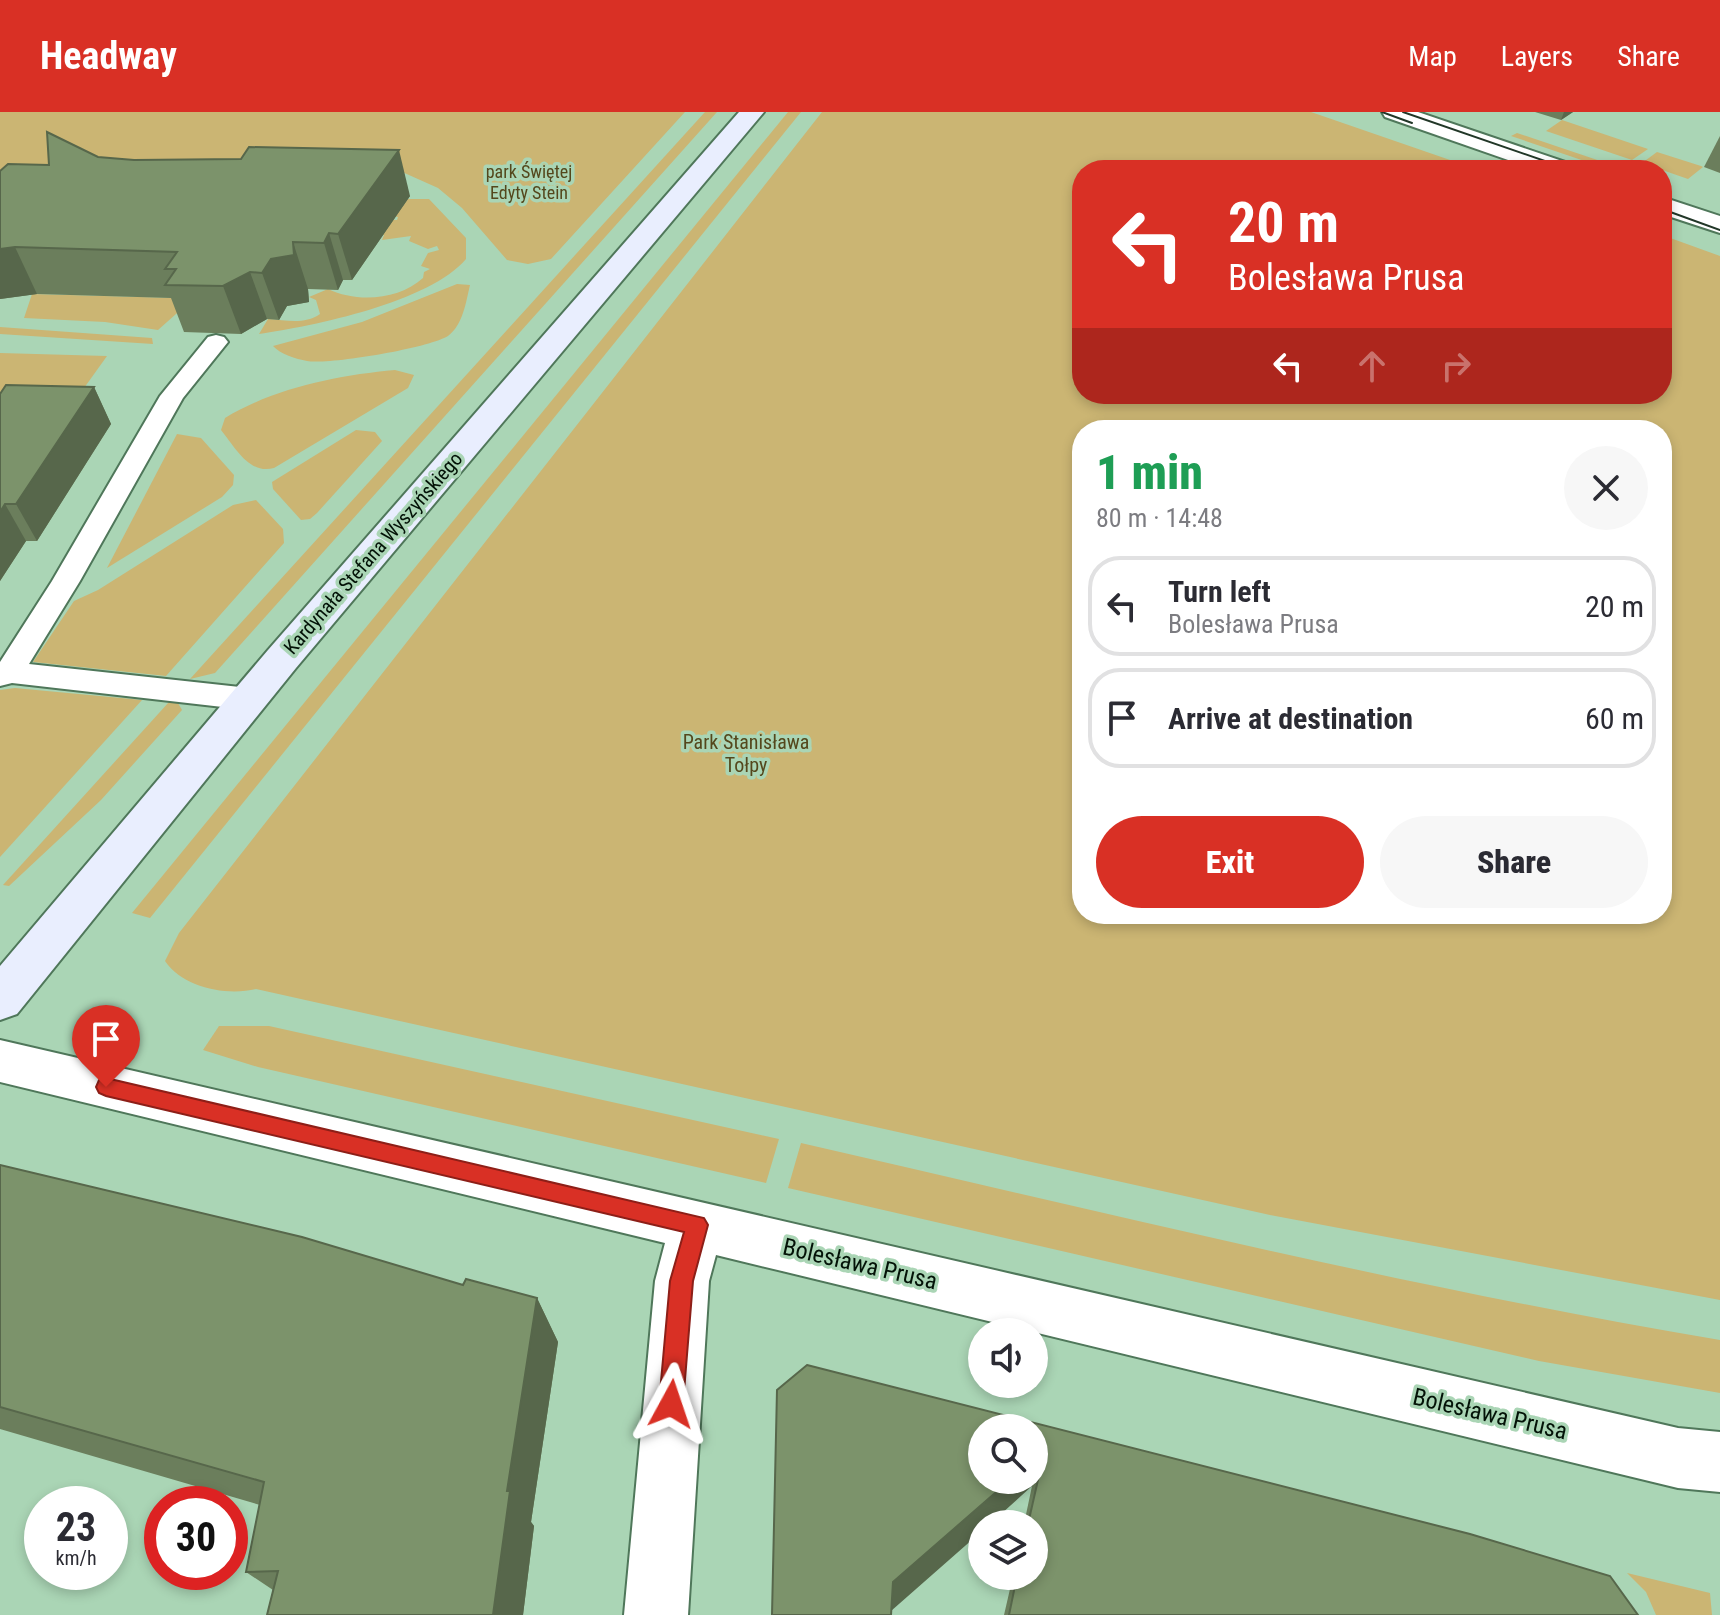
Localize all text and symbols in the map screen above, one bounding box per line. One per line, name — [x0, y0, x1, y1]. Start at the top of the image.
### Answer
text: Headway — [40, 34, 177, 78]
text: Map — [1408, 40, 1457, 73]
text: Layers — [1501, 40, 1573, 73]
text: Share — [1617, 40, 1680, 73]
park label: park Świętej Edyty Stein — [486, 161, 572, 203]
text: 20 m — [1228, 190, 1339, 256]
icon: left — [1096, 192, 1200, 296]
text: Bolesława Prusa — [1228, 257, 1464, 299]
icon: left — [1266, 344, 1310, 388]
icon: ahead — [1350, 344, 1394, 388]
icon: right — [1434, 344, 1478, 388]
text: 1 min — [1096, 444, 1203, 501]
button: close — [1564, 446, 1648, 530]
street label: Kardynała Stefana Wyszyńskiego — [279, 447, 467, 659]
text: 80 m · 14:48 — [1096, 503, 1223, 533]
text: Turn left — [1168, 574, 1271, 609]
icon: left — [1100, 584, 1144, 628]
text: 20 m — [1585, 589, 1644, 624]
text: Bolesława Prusa — [1168, 609, 1339, 639]
icon: arrive — [1100, 696, 1144, 740]
text: Arrive at destination — [1168, 701, 1413, 736]
text: 60 m — [1585, 701, 1644, 736]
park label: Park Stanisława Tołpy — [683, 730, 809, 777]
button: Exit — [1096, 816, 1364, 908]
button: Share — [1380, 816, 1648, 908]
pin — [72, 1005, 140, 1087]
icon: arrive — [84, 1017, 128, 1061]
street label: Bolesława Prusa — [780, 1233, 940, 1295]
map controls — [968, 1318, 1048, 1590]
button: sound — [968, 1318, 1048, 1398]
position arrow — [629, 1362, 713, 1446]
street label: Bolesława Prusa — [1410, 1383, 1570, 1445]
button: search — [968, 1414, 1048, 1494]
speed limit sign: 30 — [144, 1486, 248, 1590]
text: 23 — [56, 1504, 96, 1551]
button: layers — [968, 1510, 1048, 1590]
text: km/h — [55, 1546, 97, 1570]

